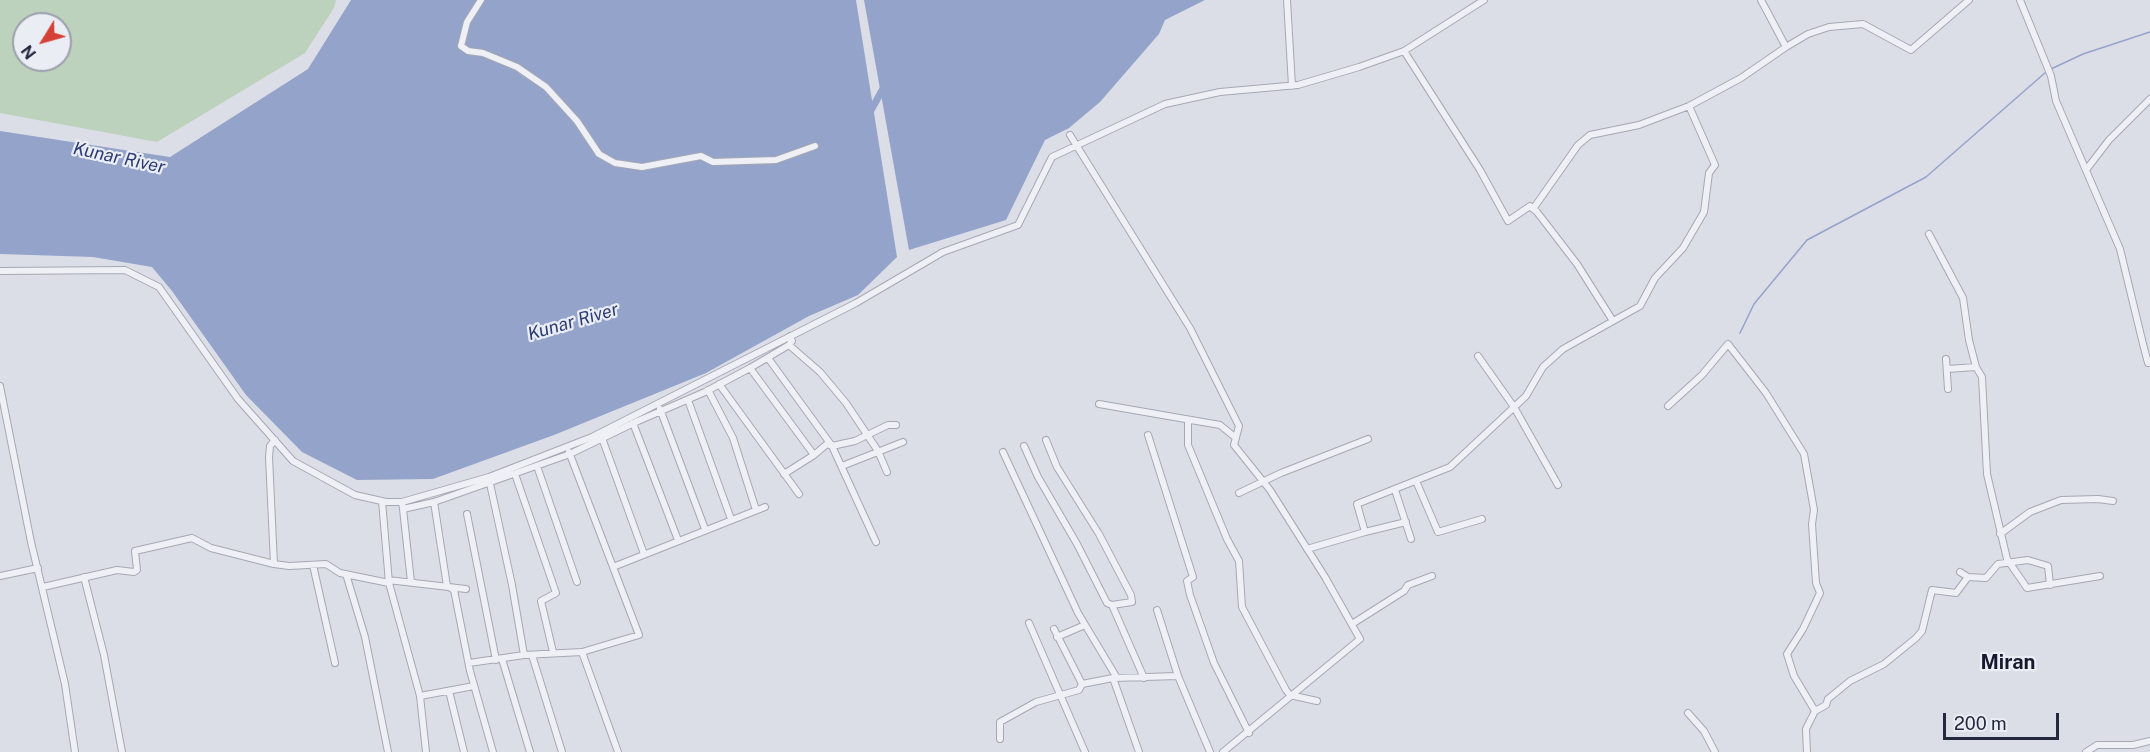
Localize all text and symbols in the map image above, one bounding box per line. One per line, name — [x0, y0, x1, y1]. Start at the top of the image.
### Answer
north arrow — [12, 12, 72, 72]
text: N — [17, 41, 40, 63]
water label: Kunar River — [71, 138, 167, 178]
water label: Kunar River — [525, 299, 621, 345]
district label: Miran — [1981, 651, 2035, 675]
scale bar — [1946, 701, 2062, 739]
text: 200 m — [1954, 713, 2007, 734]

